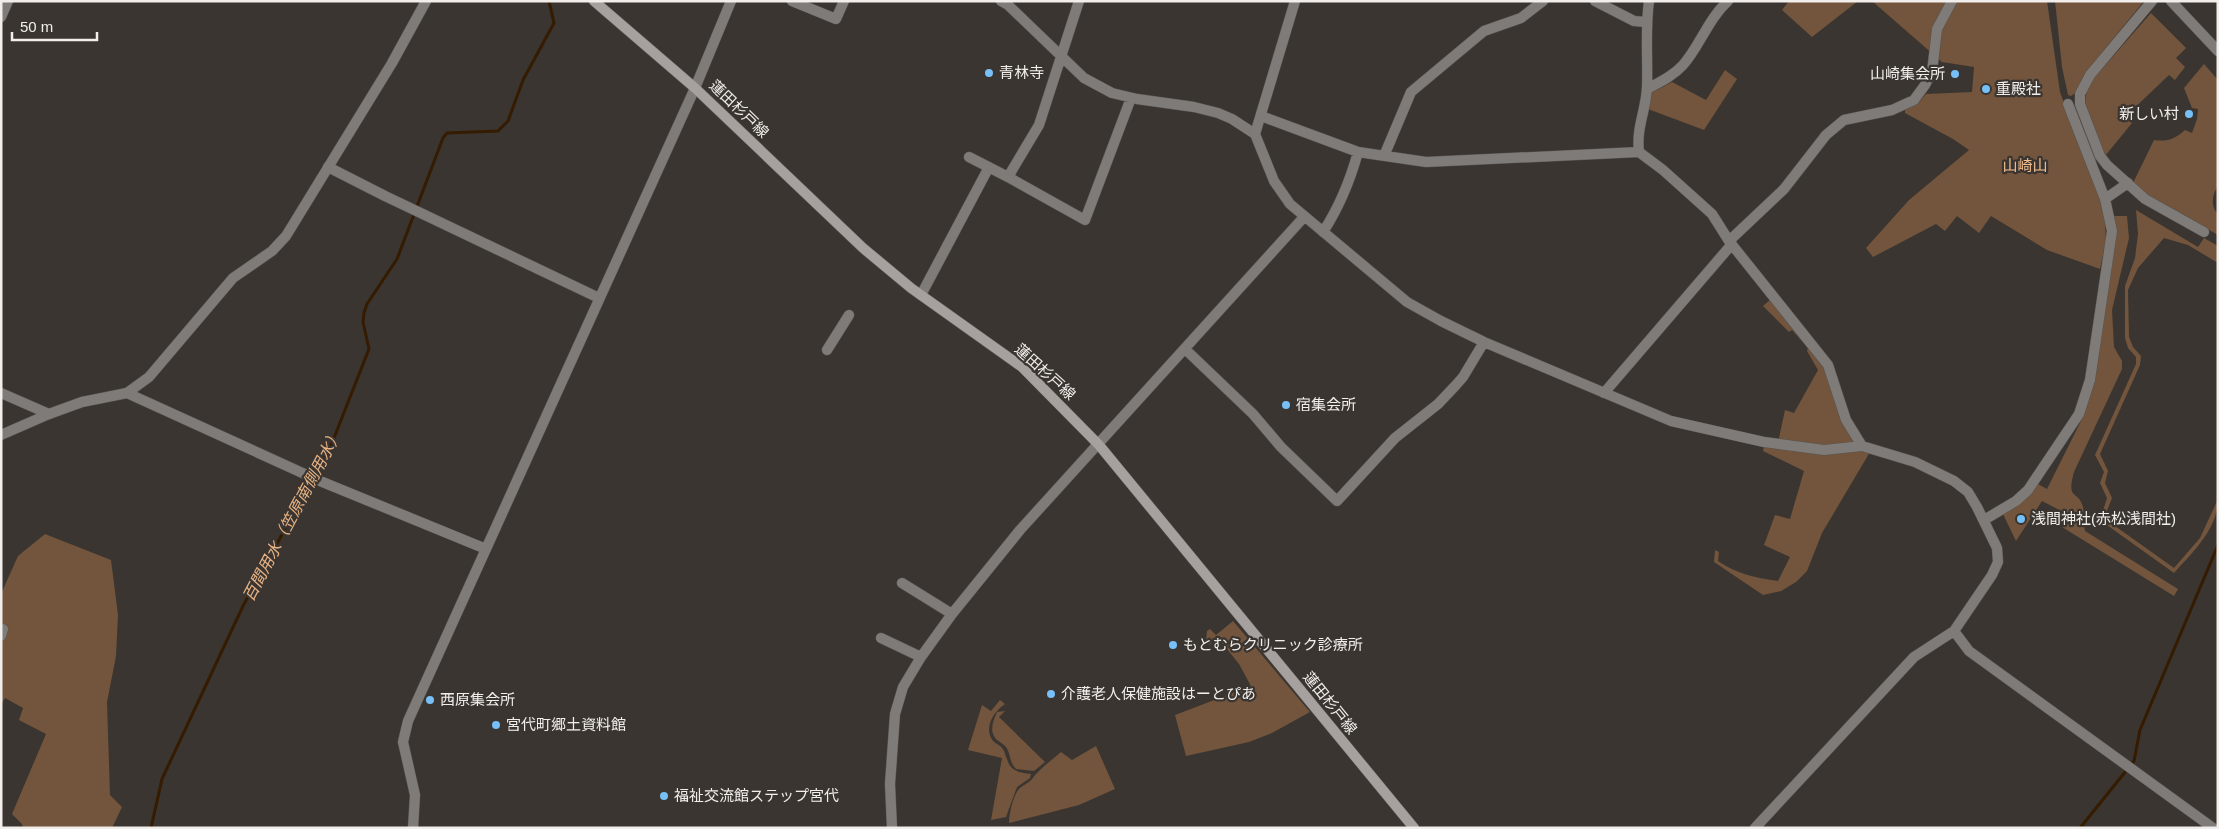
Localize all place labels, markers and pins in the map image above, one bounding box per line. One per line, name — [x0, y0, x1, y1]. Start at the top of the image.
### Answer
place label: 青林寺 — [999, 64, 1044, 81]
place label: 山崎集会所 — [1870, 65, 1945, 82]
marker: 青林寺 — [983, 67, 995, 79]
marker: 山崎集会所 — [1949, 68, 1961, 80]
place label: 重殿社 — [1996, 80, 2041, 97]
marker: 重殿社 — [1980, 83, 1992, 95]
place label: 新しい村 — [2119, 105, 2179, 122]
marker: 新しい村 — [2183, 108, 2195, 120]
place label: 宿集会所 — [1296, 396, 1356, 413]
marker: 宿集会所 — [1280, 399, 1292, 411]
place label: 浅間神社(赤松浅間社) — [2031, 510, 2176, 527]
marker: 浅間神社(赤松浅間社) — [2015, 513, 2027, 525]
place label: もとむらクリニック診療所 — [1183, 636, 1363, 653]
marker: もとむらクリニック診療所 — [1167, 639, 1179, 651]
place label: 介護老人保健施設はーとぴあ — [1061, 685, 1256, 702]
marker: 介護老人保健施設はーとぴあ — [1045, 688, 1057, 700]
place label: 西原集会所 — [440, 691, 515, 708]
marker: 西原集会所 — [424, 694, 436, 706]
place label: 宮代町郷土資料館 — [506, 716, 626, 733]
marker: 宮代町郷土資料館 — [490, 719, 502, 731]
place label: 福祉交流館ステップ宮代 — [674, 787, 839, 804]
marker: 福祉交流館ステップ宮代 — [658, 790, 670, 802]

